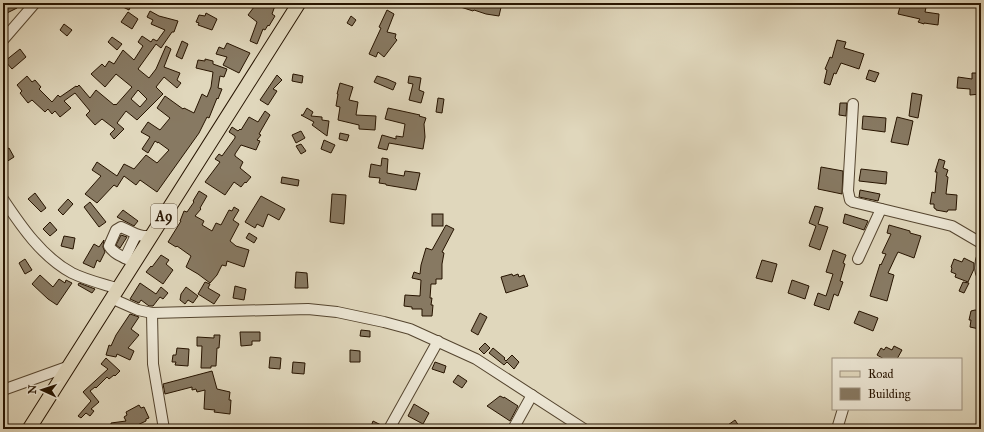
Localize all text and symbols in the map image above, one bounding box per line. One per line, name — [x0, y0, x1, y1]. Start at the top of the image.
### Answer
road number: A9 — [151, 204, 177, 228]
legend — [832, 358, 962, 410]
text: Road — [868, 367, 894, 381]
north arrow — [22, 370, 62, 410]
text: N — [26, 384, 39, 395]
text: Building — [868, 387, 911, 402]

